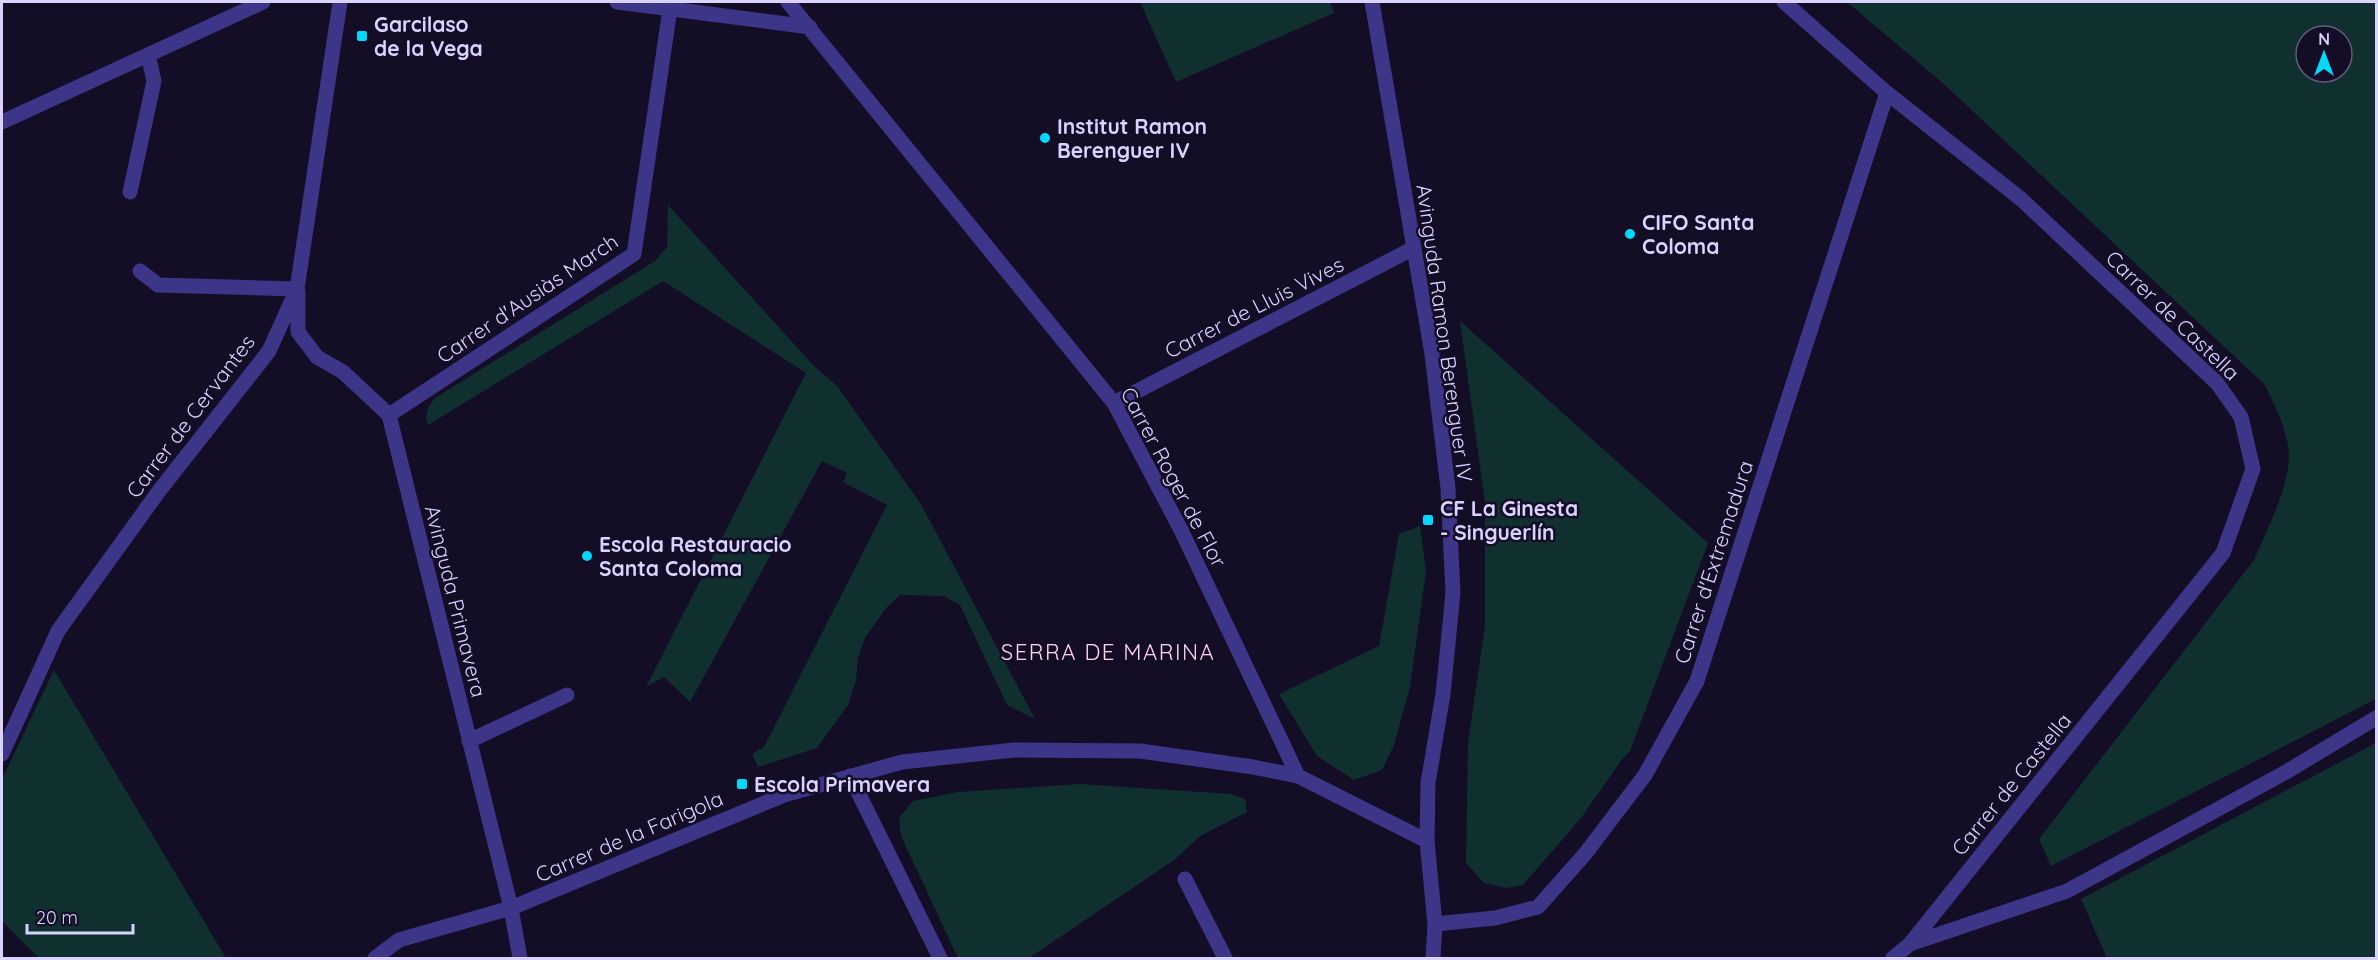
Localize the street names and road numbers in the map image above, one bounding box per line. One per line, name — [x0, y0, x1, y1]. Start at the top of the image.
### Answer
street label: Avinguda Ramon Berenguer IV — [1411, 182, 1479, 484]
street label: Carrer d'Ausiàs March — [431, 228, 623, 368]
street label: Carrer de Castella — [2101, 245, 2245, 385]
street label: Carrer de Lluis Vives — [1160, 251, 1348, 363]
street label: Carrer de Cervantes — [120, 329, 260, 503]
street label: Carrer Roger de Flor — [1115, 382, 1233, 572]
street label: Carrer d'Extremadura — [1668, 457, 1758, 667]
street label: Avinguda Primavera — [420, 502, 492, 700]
street label: Carrer de Castella — [1946, 708, 2076, 860]
street label: Carrer de la Farigola — [531, 785, 727, 887]

